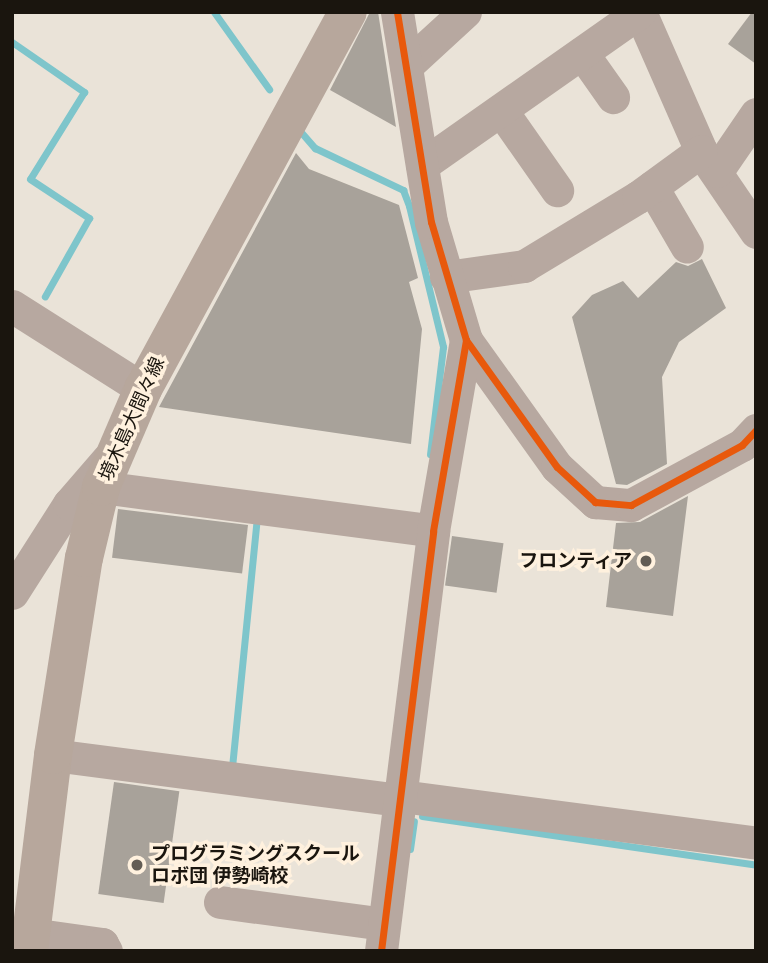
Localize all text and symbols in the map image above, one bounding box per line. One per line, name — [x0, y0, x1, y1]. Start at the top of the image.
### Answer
street label: 境木島大間々線 — [95, 354, 169, 484]
place label: フロンティア — [518, 550, 632, 572]
marker: フロンティア — [638, 553, 654, 569]
place label: プログラミングスクール ロボ団 伊勢崎校 — [151, 843, 360, 887]
marker: プログラミングスクール ロボ団 伊勢崎校 — [129, 857, 145, 873]

